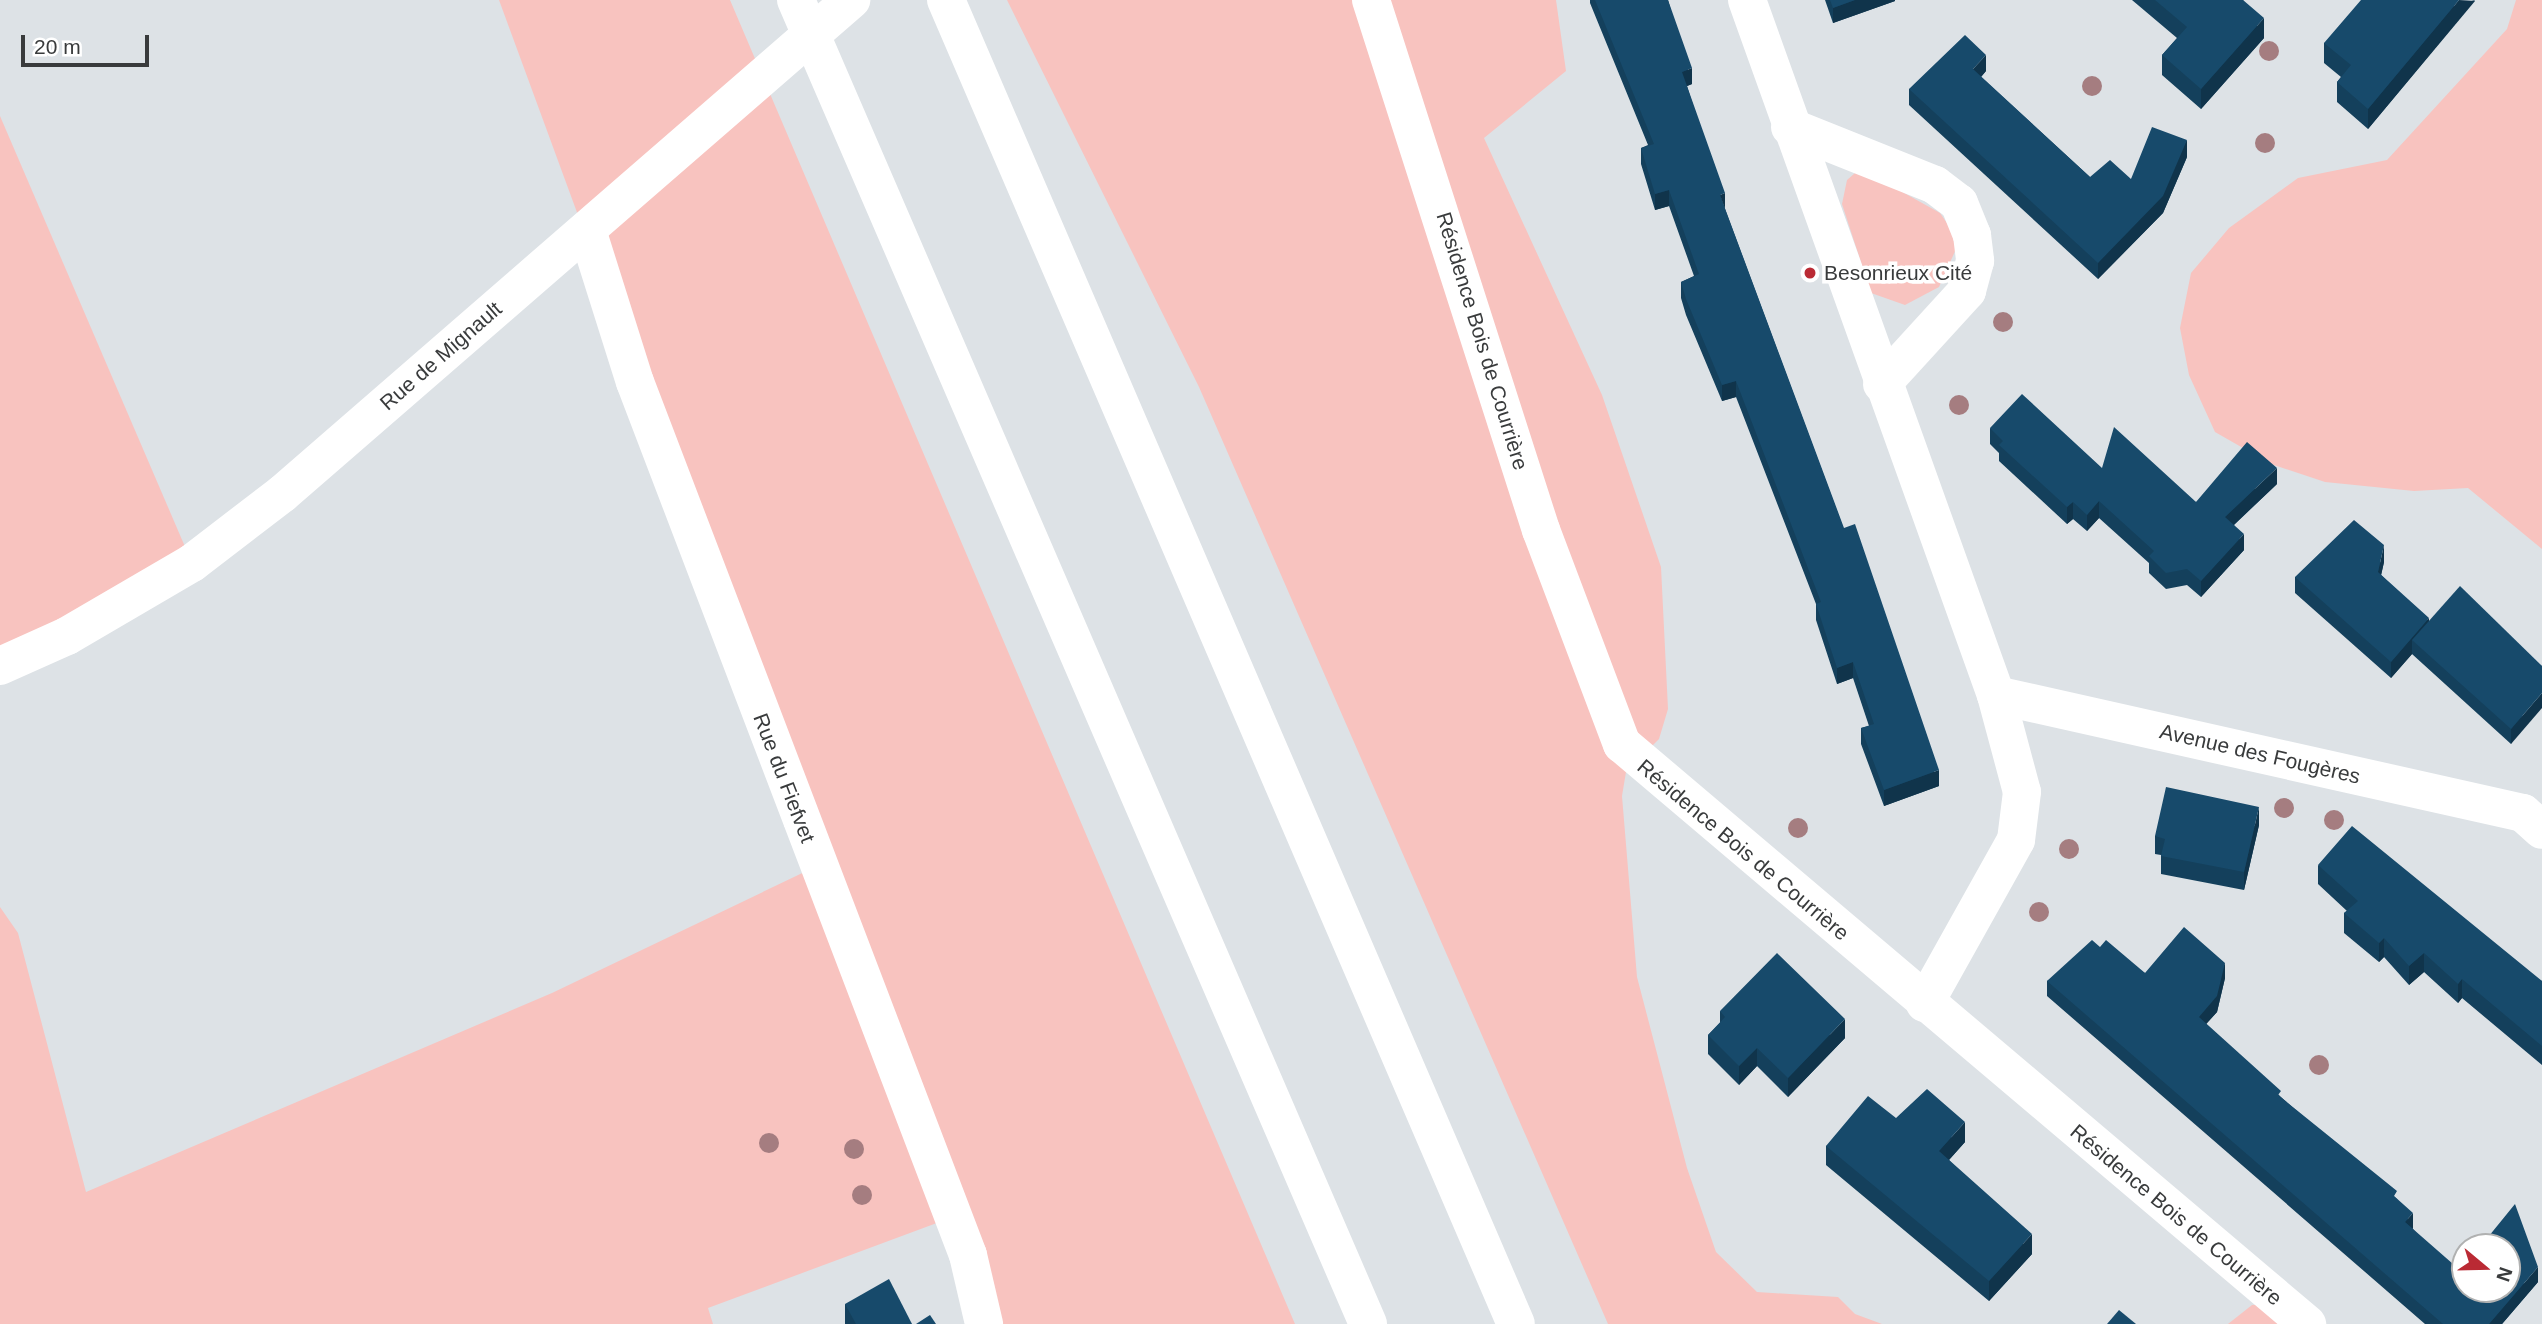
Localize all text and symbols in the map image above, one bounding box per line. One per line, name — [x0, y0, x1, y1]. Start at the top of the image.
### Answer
scale bar — [24, 21, 152, 65]
text: 20 m — [34, 35, 81, 58]
street label: Résidence Bois de Courrière — [1431, 209, 1533, 473]
place label: Besonrieux Cité — [1824, 260, 1972, 286]
marker: Besonrieux Cité — [1802, 265, 1818, 281]
street label: Rue de Mignault — [375, 296, 507, 416]
street label: Rue du Fiefvet — [748, 710, 820, 846]
street label: Avenue des Fougères — [2157, 719, 2363, 789]
street label: Résidence Bois de Courrière — [1632, 754, 1854, 946]
street label: Résidence Bois de Courrière — [2065, 1119, 2287, 1311]
north arrow — [2451, 1233, 2521, 1303]
text: N — [2492, 1264, 2517, 1284]

